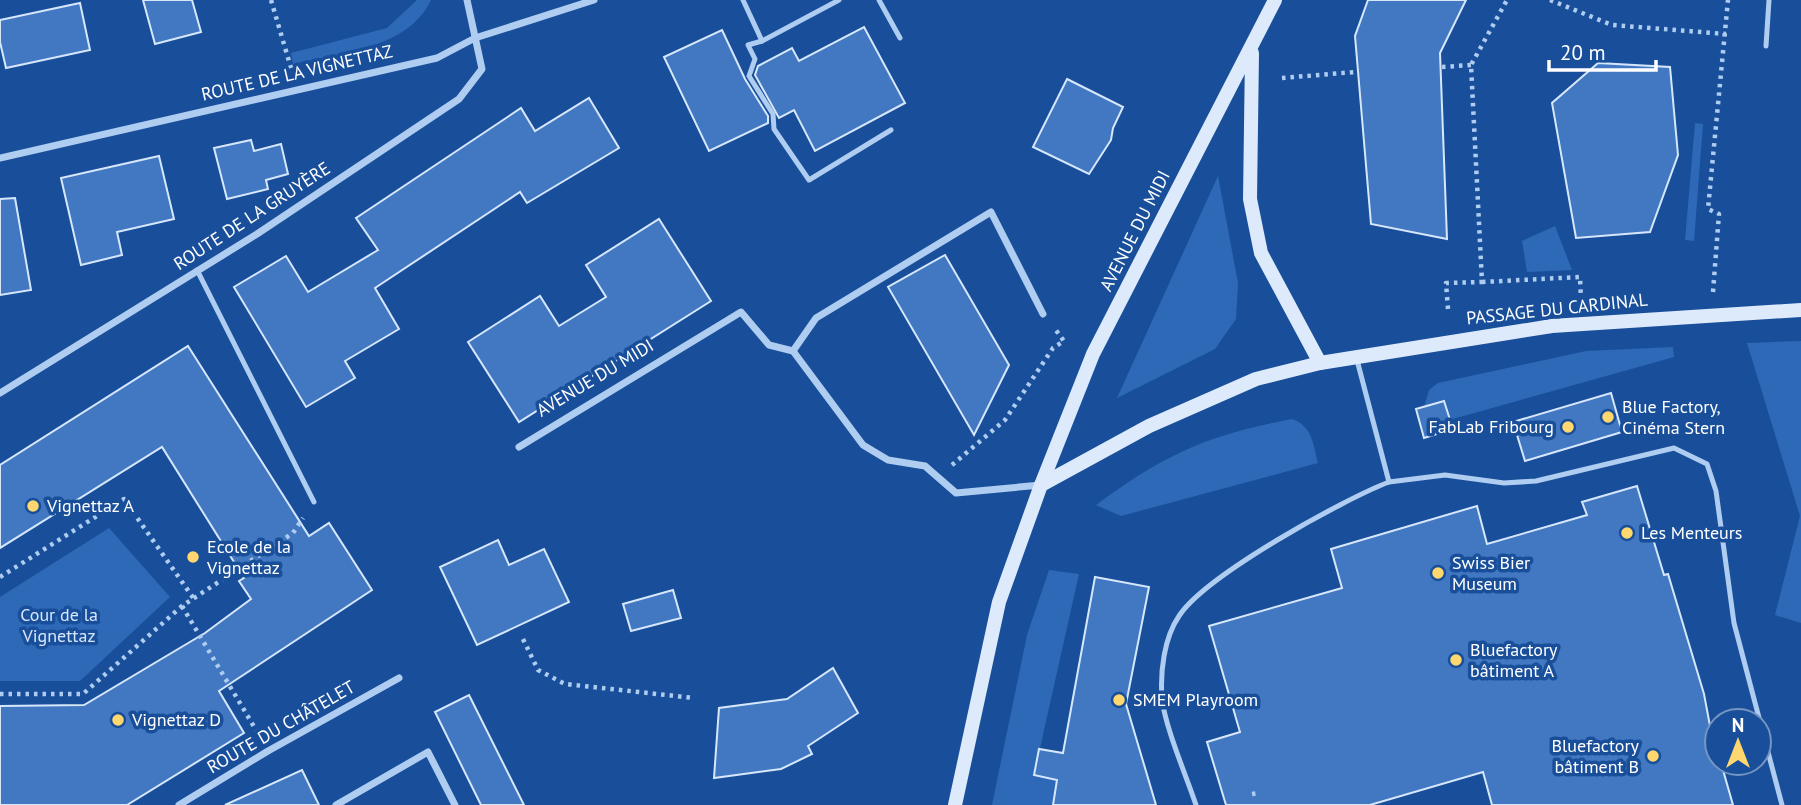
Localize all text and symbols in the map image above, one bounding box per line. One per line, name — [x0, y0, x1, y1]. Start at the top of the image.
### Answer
scale bar — [1549, 28, 1656, 72]
street label: ROUTE DE LA VIGNETTAZ — [199, 39, 395, 106]
text: 20 m — [1560, 39, 1606, 66]
street label: ROUTE DE LA GRUYÈRE — [169, 156, 334, 275]
street label: AVENUE DU MIDI — [1094, 166, 1175, 295]
street label: PASSAGE DU CARDINAL — [1465, 288, 1649, 329]
street label: AVENUE DU MIDI — [532, 334, 658, 422]
place label: Blue Factory, Cinéma Stern — [1622, 395, 1725, 439]
marker: Blue Factory, Cinéma Stern — [1600, 409, 1616, 425]
place label: FabLab Fribourg — [1429, 415, 1554, 438]
marker: FabLab Fribourg — [1560, 419, 1576, 435]
place label: Vignettaz A — [46, 494, 135, 517]
marker: Vignettaz A — [25, 498, 41, 514]
place label: Les Menteurs — [1641, 521, 1742, 544]
marker: Les Menteurs — [1619, 525, 1635, 541]
place label: Ecole de la Vignettaz — [206, 535, 291, 579]
marker: Ecole de la Vignettaz — [185, 549, 201, 565]
place label: Swiss Bier Museum — [1452, 551, 1530, 595]
marker: Swiss Bier Museum — [1430, 565, 1446, 581]
park label: Cour de la Vignettaz — [20, 603, 98, 647]
place label: Bluefactory bâtiment A — [1470, 638, 1558, 682]
marker: Bluefactory bâtiment A — [1448, 652, 1464, 668]
street label: ROUTE DU CHÂTELET — [203, 675, 359, 778]
place label: SMEM Playroom — [1133, 688, 1258, 711]
marker: SMEM Playroom — [1111, 692, 1127, 708]
north arrow — [1703, 707, 1773, 777]
place label: Vignettaz D — [131, 708, 221, 731]
marker: Vignettaz D — [110, 712, 126, 728]
text: N — [1732, 713, 1744, 737]
place label: Bluefactory bâtiment B — [1552, 734, 1640, 778]
marker: Bluefactory bâtiment B — [1645, 748, 1661, 764]

